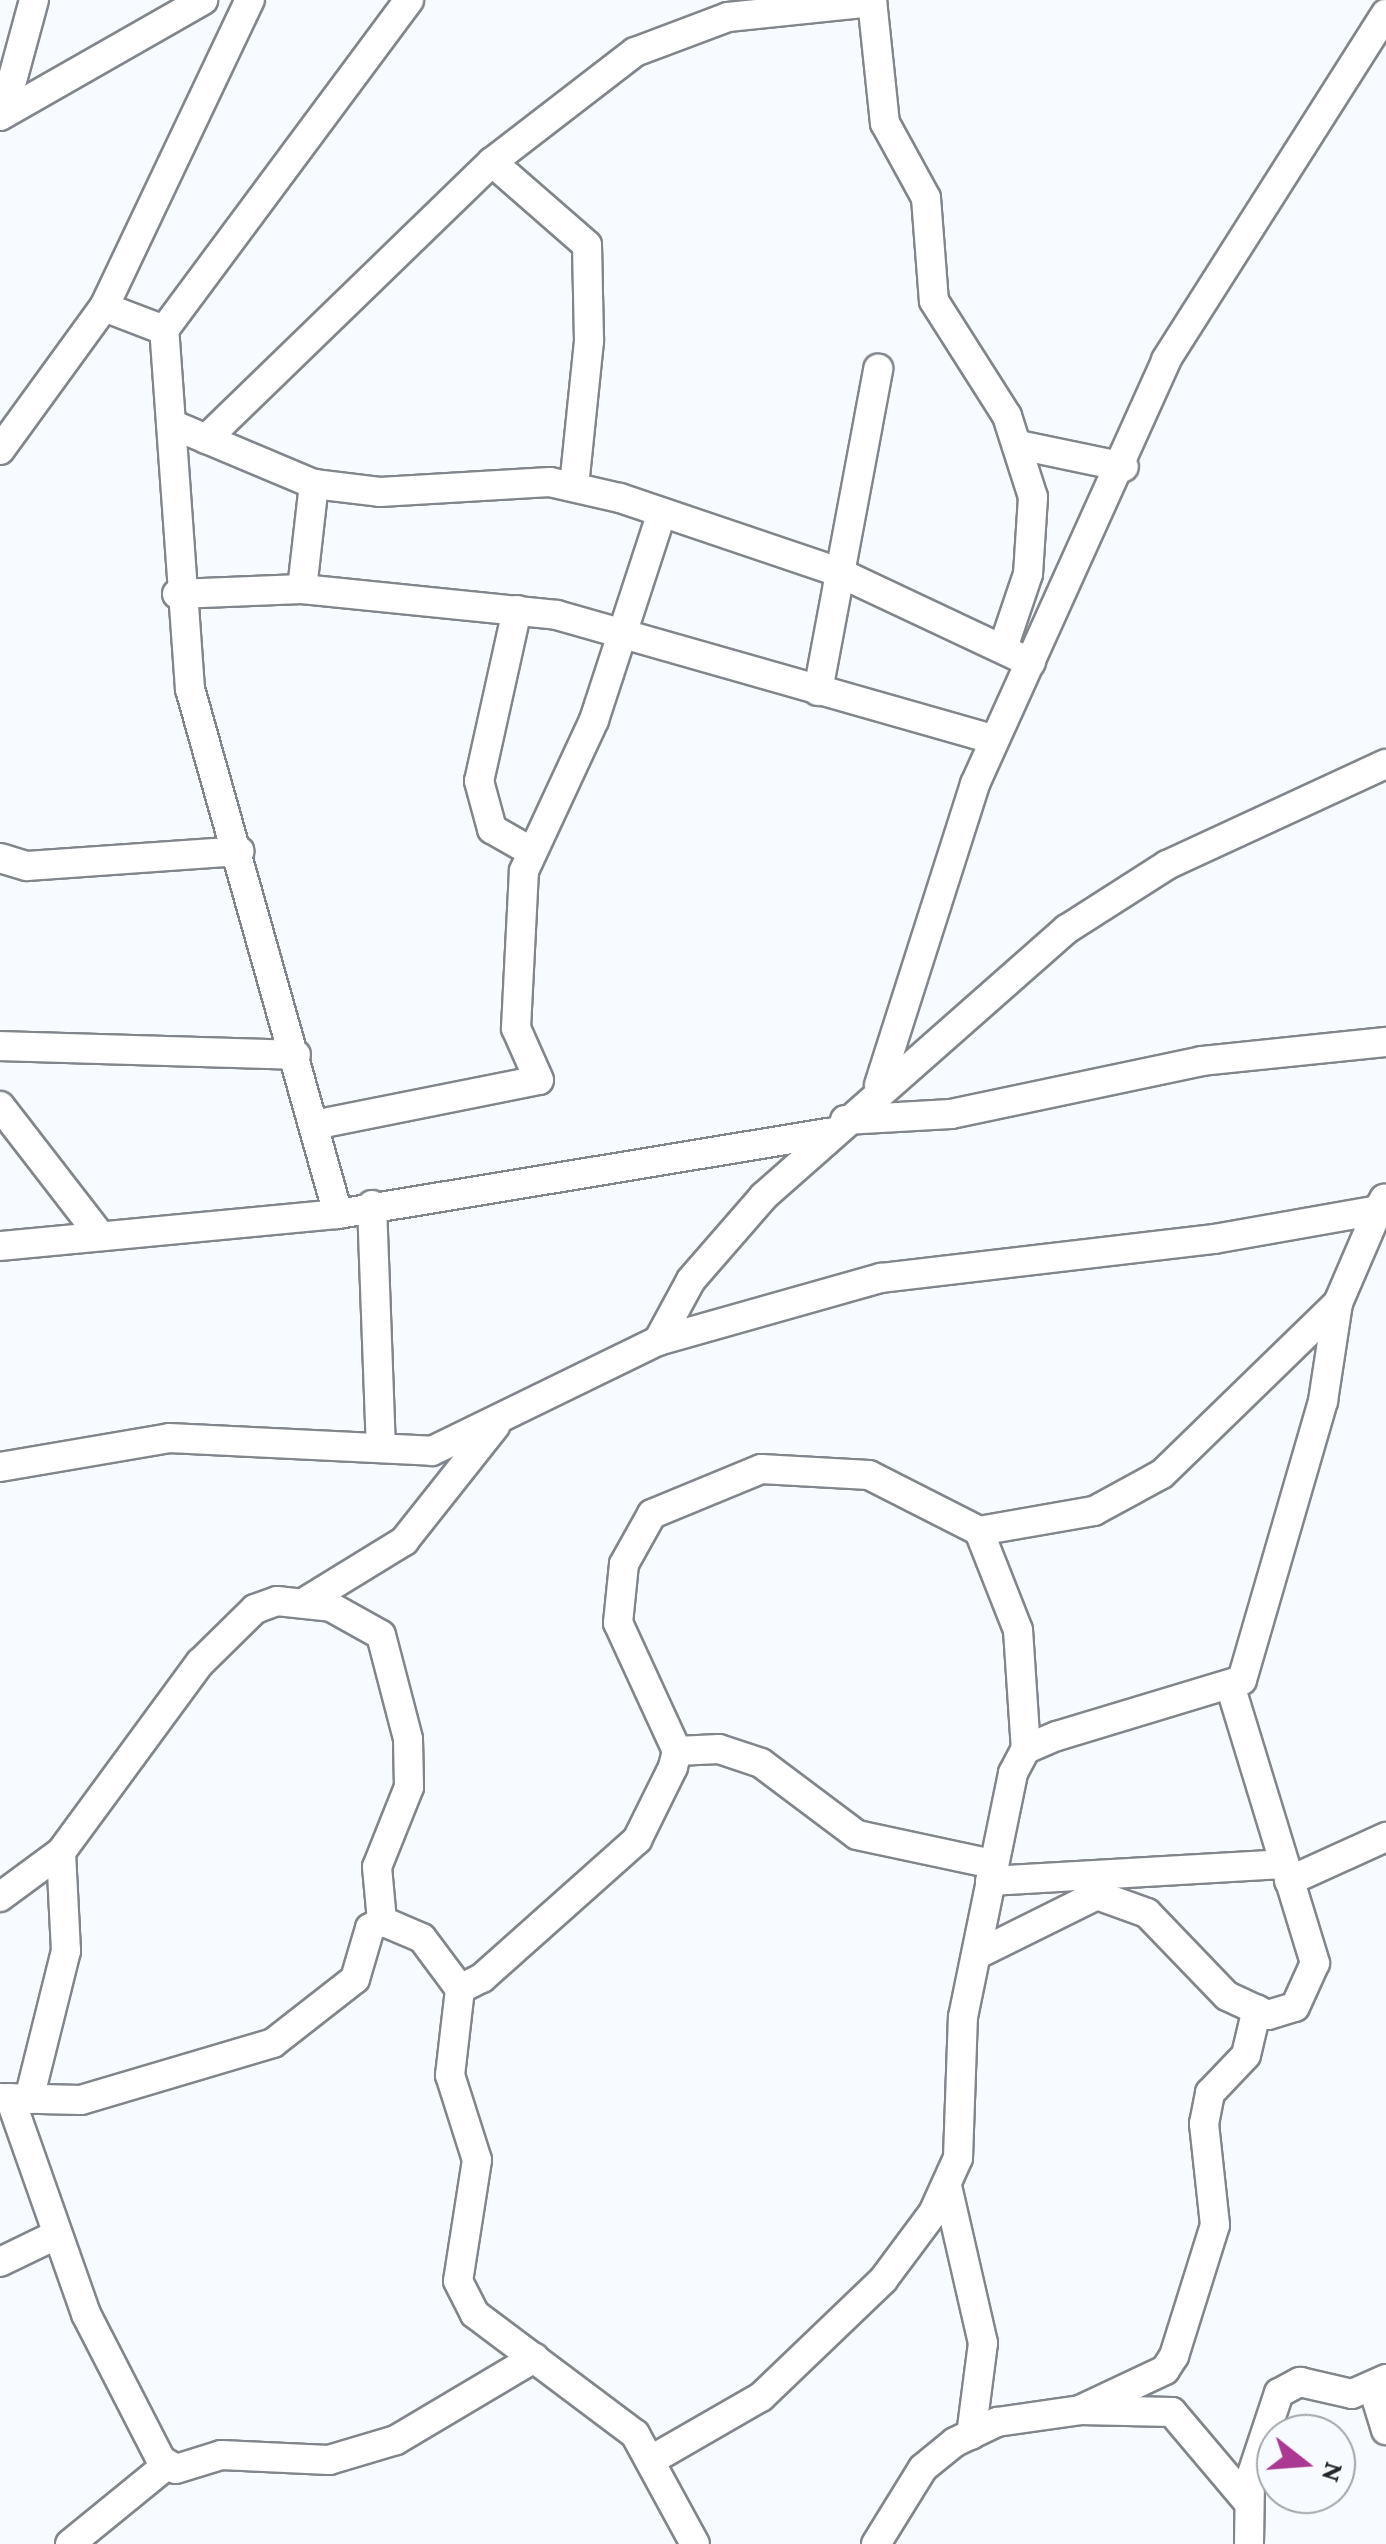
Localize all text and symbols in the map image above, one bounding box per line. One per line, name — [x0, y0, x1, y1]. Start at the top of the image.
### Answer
north arrow — [1256, 2414, 1356, 2514]
text: N — [1316, 2459, 1351, 2486]

